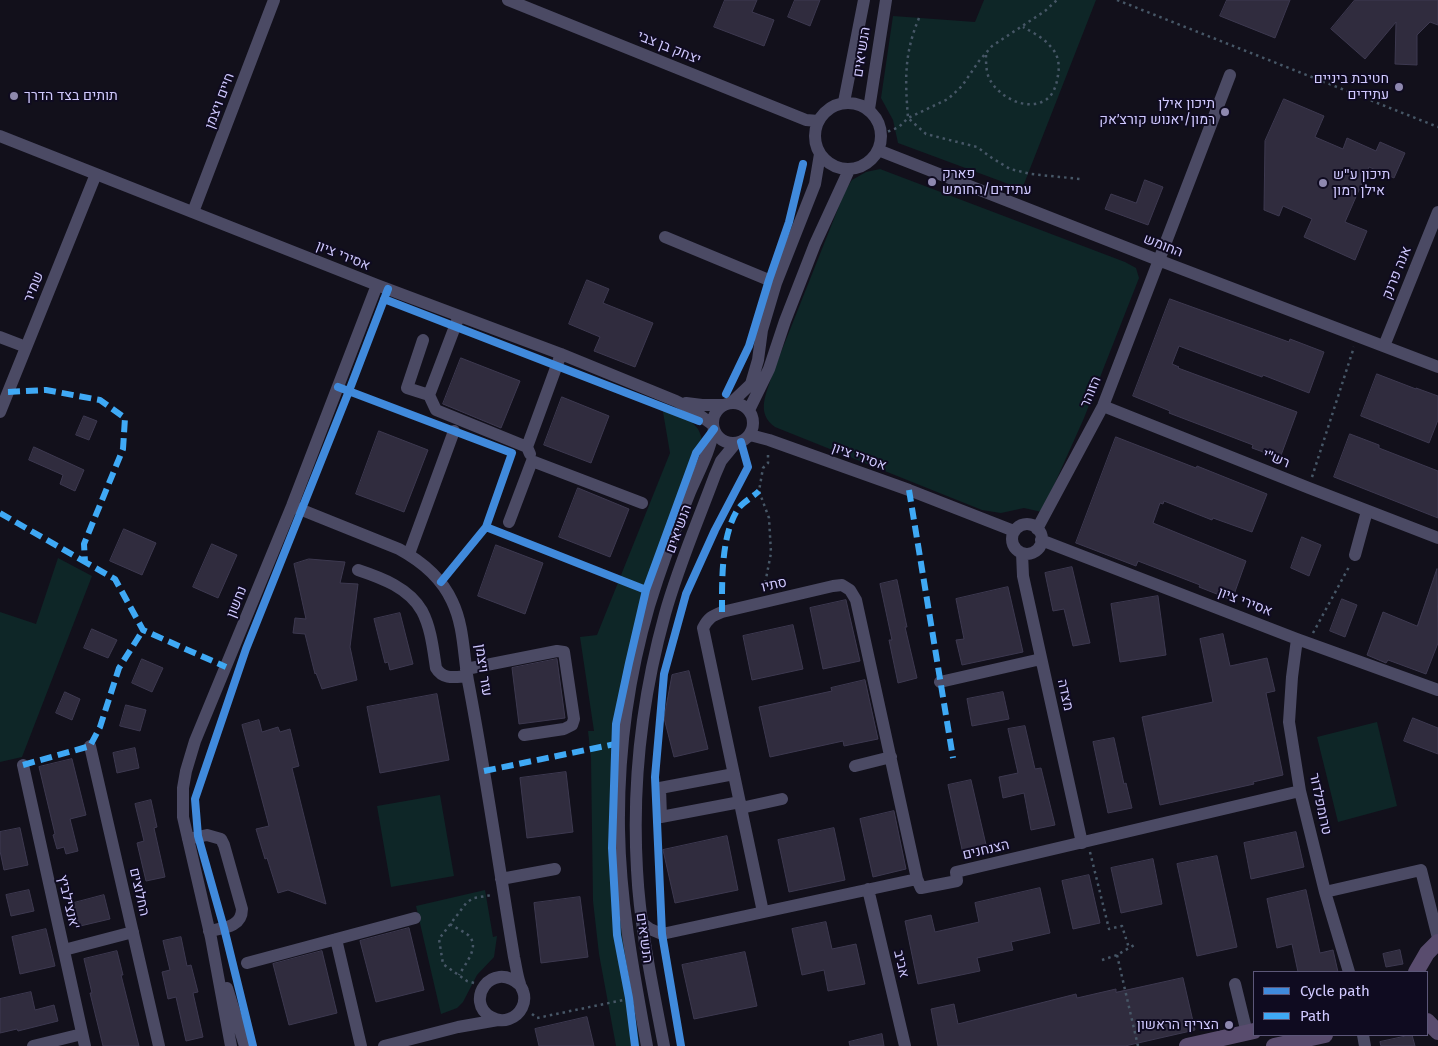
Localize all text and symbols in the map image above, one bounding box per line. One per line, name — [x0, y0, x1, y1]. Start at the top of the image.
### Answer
street label: הנשיאים — [850, 26, 874, 78]
street label: יצחק בן צבי — [635, 28, 703, 68]
street label: חיים ויצמן — [202, 71, 238, 131]
place label: חטיבת ביניים עתידים — [1314, 71, 1389, 104]
marker: חטיבת ביניים עתידים — [1393, 81, 1405, 93]
place label: תותים בצד הדרך — [24, 88, 118, 104]
marker: תותים בצד הדרך — [8, 90, 20, 102]
place label: תיכון אילן רמון/יאנוש קורצ׳אק — [1099, 96, 1215, 128]
marker: תיכון אילן רמון/יאנוש קורצ׳אק — [1219, 106, 1231, 118]
place label: פארק עתידים/החומש — [942, 166, 1032, 198]
place label: תיכון ע"ש אילן רמון — [1333, 167, 1390, 200]
marker: פארק עתידים/החומש — [926, 176, 938, 188]
marker: תיכון ע"ש אילן רמון — [1317, 177, 1329, 189]
street label: החומש — [1141, 231, 1185, 261]
street label: אסירי ציון — [313, 238, 373, 274]
street label: אנה פרנק — [1379, 244, 1415, 302]
street label: שמיר — [20, 269, 48, 305]
street label: הזוהר — [1077, 374, 1105, 410]
street label: אסירי ציון — [829, 439, 889, 475]
street label: רש"י — [1260, 446, 1292, 472]
street label: הנשיאים — [662, 502, 696, 556]
street label: סתיו — [759, 574, 789, 596]
street label: נחשון — [223, 584, 251, 620]
street label: אסירי ציון — [1215, 584, 1275, 620]
street label: עזר ויצמן — [471, 643, 495, 697]
street label: מצדה — [1053, 678, 1077, 712]
street label: טרומפלדור — [1305, 772, 1335, 836]
street label: הצנחנים — [961, 836, 1011, 864]
street label: החלוצים — [125, 866, 153, 918]
street label: אנצילביץ' — [54, 873, 82, 931]
street label: הנשיאים — [632, 912, 656, 964]
street label: אביב — [890, 948, 912, 980]
legend — [1253, 971, 1428, 1036]
text: Cycle path — [1300, 982, 1370, 1000]
text: Path — [1300, 1007, 1330, 1025]
place label: הצריף הראשון — [1137, 1017, 1219, 1033]
marker: הצריף הראשון — [1223, 1019, 1235, 1031]

